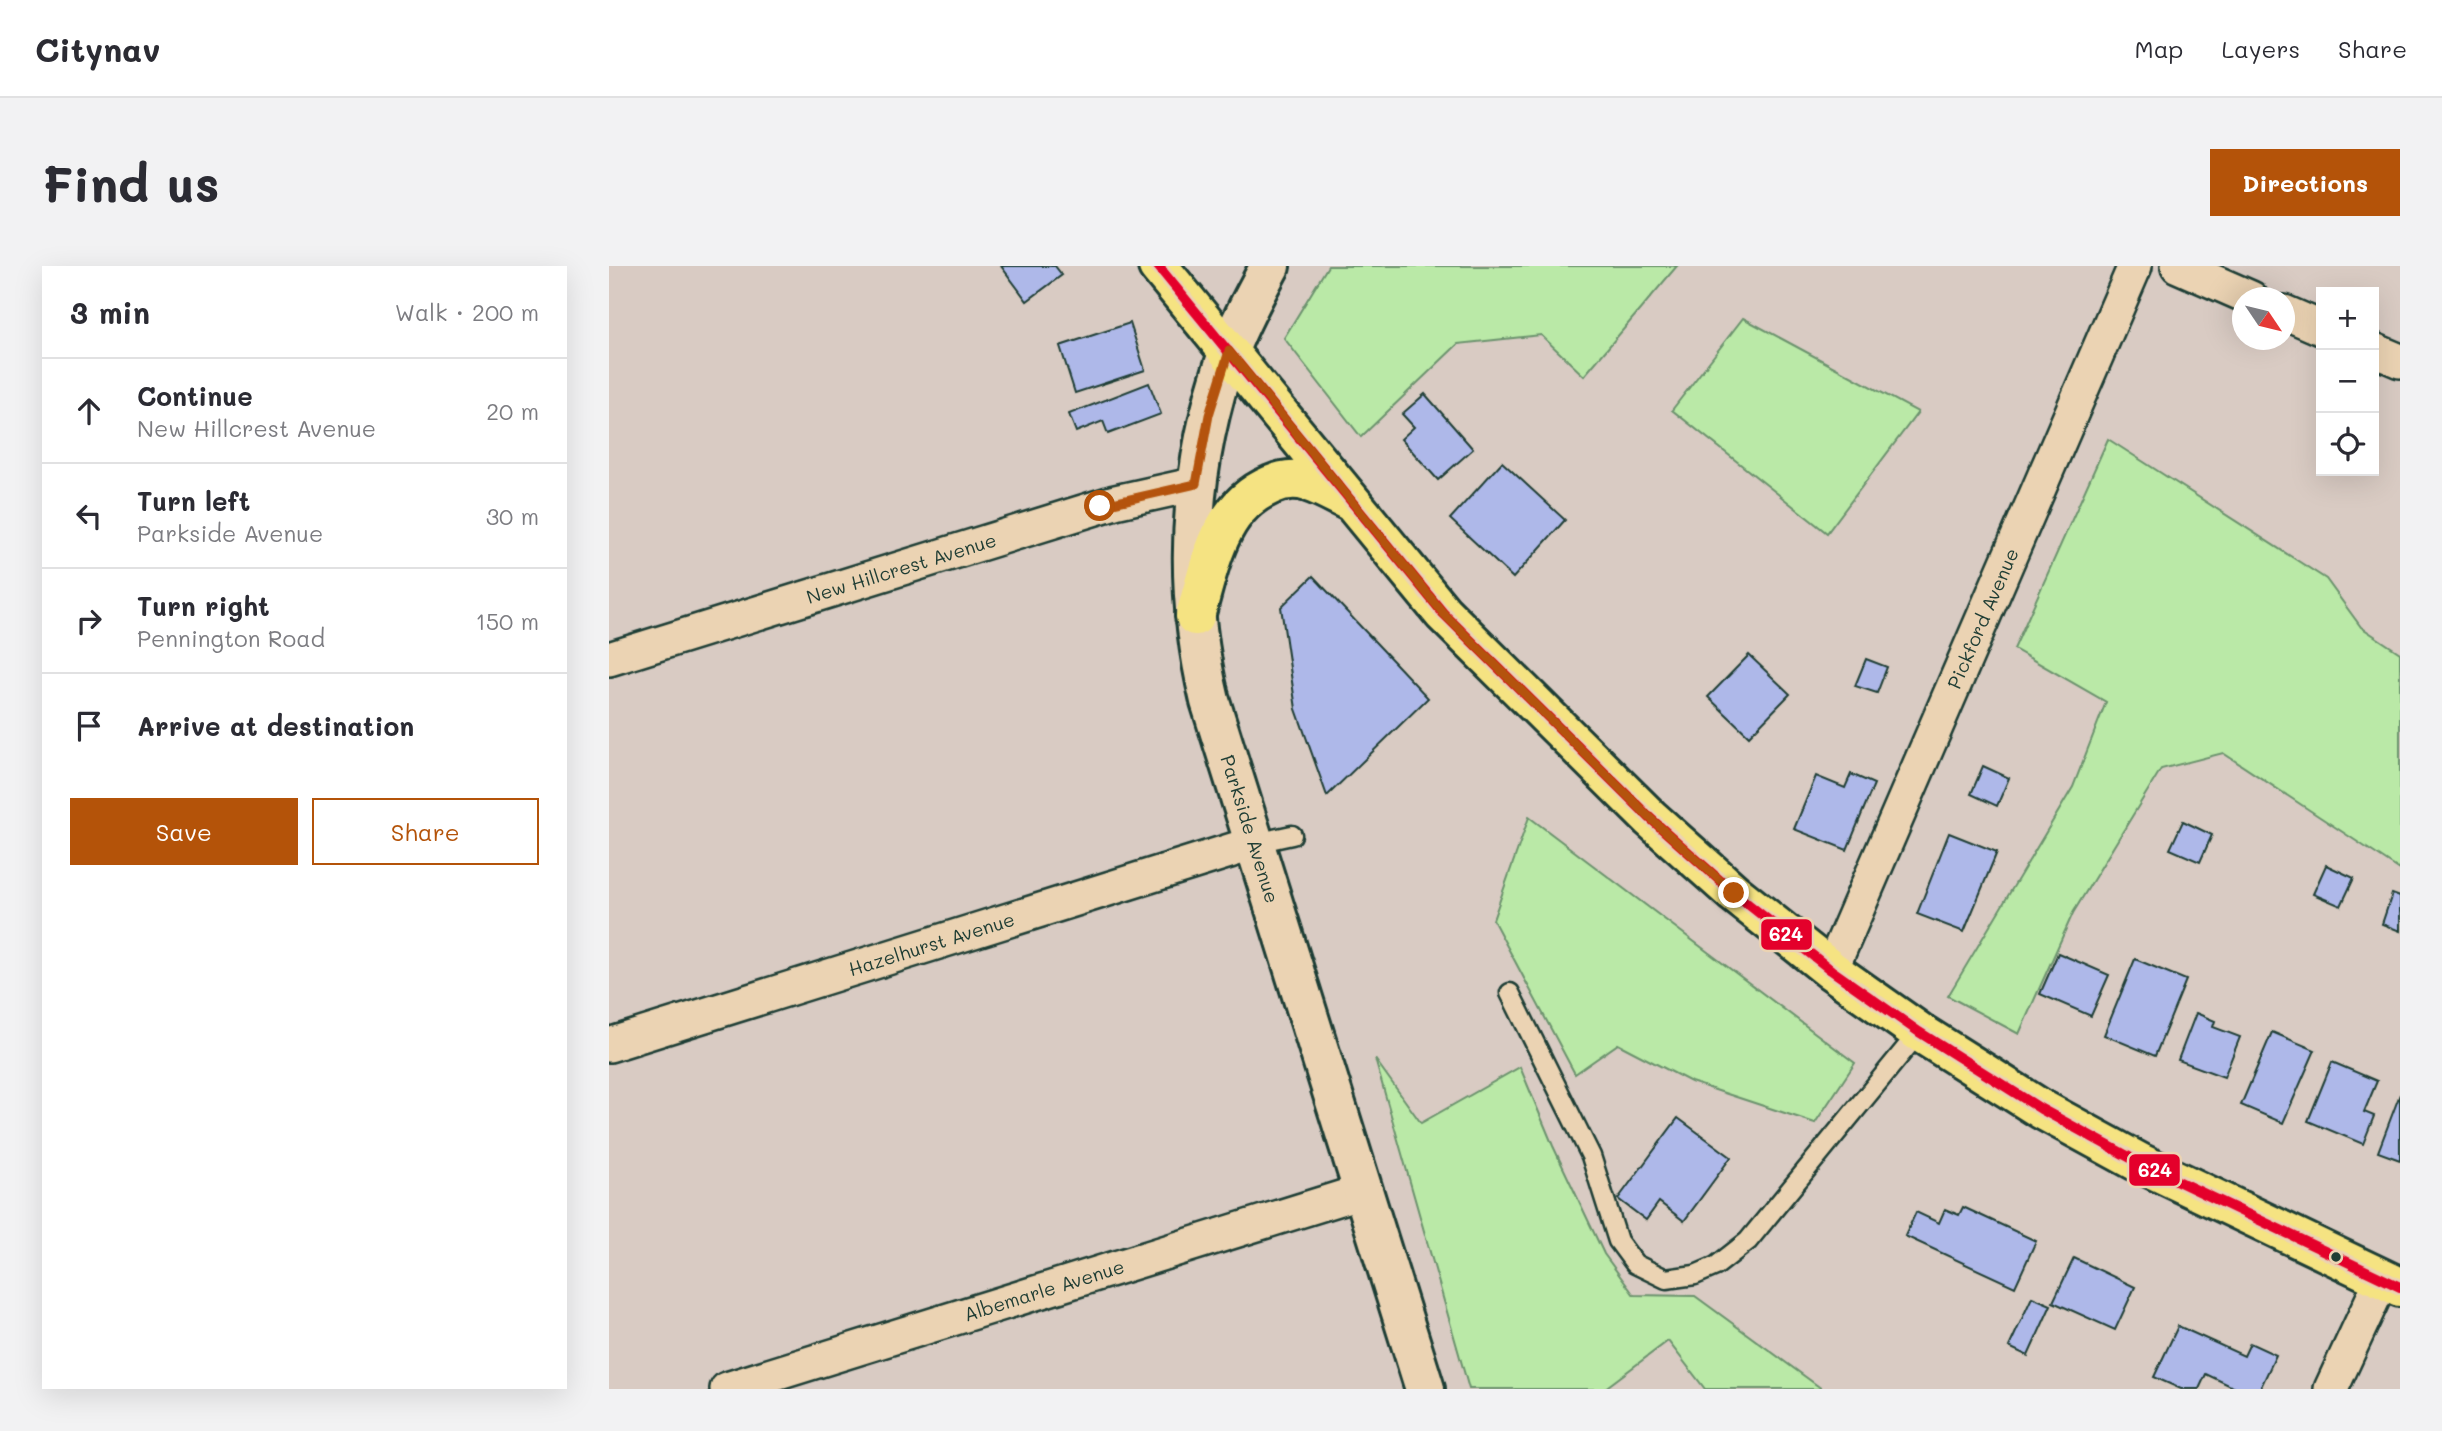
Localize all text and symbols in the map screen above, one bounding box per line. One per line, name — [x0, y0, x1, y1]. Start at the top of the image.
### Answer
text: Citynav — [35, 27, 160, 70]
text: Map — [2135, 33, 2183, 64]
text: Layers — [2221, 33, 2300, 64]
text: Share — [2338, 33, 2407, 64]
button: Directions — [2210, 149, 2400, 216]
text: Find us — [42, 151, 220, 214]
north arrow — [2232, 287, 2295, 350]
map controls — [2316, 287, 2379, 476]
button: + — [2316, 287, 2379, 350]
text: 3 min — [70, 292, 150, 332]
text: Walk · 200 m — [395, 297, 539, 327]
button: − — [2316, 350, 2379, 413]
text: Continue — [137, 379, 253, 413]
icon: ahead — [70, 392, 108, 430]
text: 20 m — [486, 396, 539, 426]
text: New Hillcrest Avenue — [137, 413, 376, 443]
button: locate — [2316, 413, 2379, 476]
text: Turn left — [137, 484, 250, 518]
route start — [1084, 490, 1115, 521]
icon: left — [70, 497, 108, 535]
text: 30 m — [486, 501, 539, 531]
text: Parkside Avenue — [137, 518, 323, 548]
street label: New Hillcrest Avenue — [803, 527, 999, 609]
street label: Pickford Avenue — [1941, 544, 2024, 692]
text: Turn right — [137, 589, 270, 623]
icon: right — [70, 602, 108, 640]
text: 150 m — [475, 606, 539, 636]
text: Pennington Road — [137, 623, 325, 653]
icon: arrive — [70, 707, 108, 745]
text: Arrive at destination — [137, 709, 414, 743]
street label: Parkside Avenue — [1216, 752, 1285, 906]
button: Save — [70, 798, 298, 865]
button: Share — [312, 798, 539, 865]
route end — [1718, 877, 1749, 908]
street label: Hazelhurst Avenue — [845, 906, 1018, 981]
line badge: 624 — [1760, 918, 1813, 951]
text: 624 — [1769, 921, 1803, 946]
line badge: 624 — [2128, 1153, 2181, 1187]
text: 624 — [2138, 1157, 2172, 1182]
unlabelled marker — [2329, 1250, 2343, 1264]
street label: Albemarle Avenue — [961, 1253, 1127, 1327]

